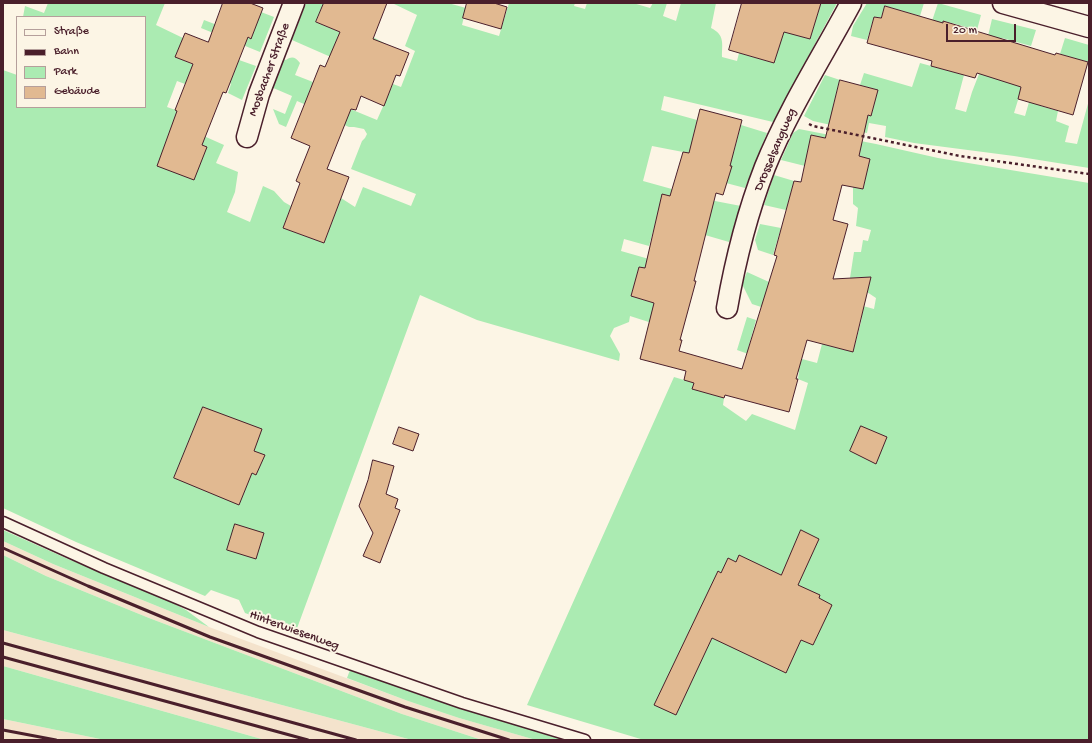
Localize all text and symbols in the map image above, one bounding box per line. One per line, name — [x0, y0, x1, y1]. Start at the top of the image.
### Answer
legend — [16, 16, 146, 108]
scale bar — [948, 16, 1018, 42]
street label: Mosbacher Straße — [246, 21, 294, 119]
text: 20 m — [953, 24, 977, 38]
text: Straße — [54, 25, 89, 39]
text: Bahn — [54, 45, 79, 59]
text: Park — [54, 65, 77, 79]
text: Gebäude — [54, 85, 100, 99]
street label: Drosselsangweg — [751, 106, 801, 194]
street label: Hinterwiesenweg — [247, 608, 341, 654]

